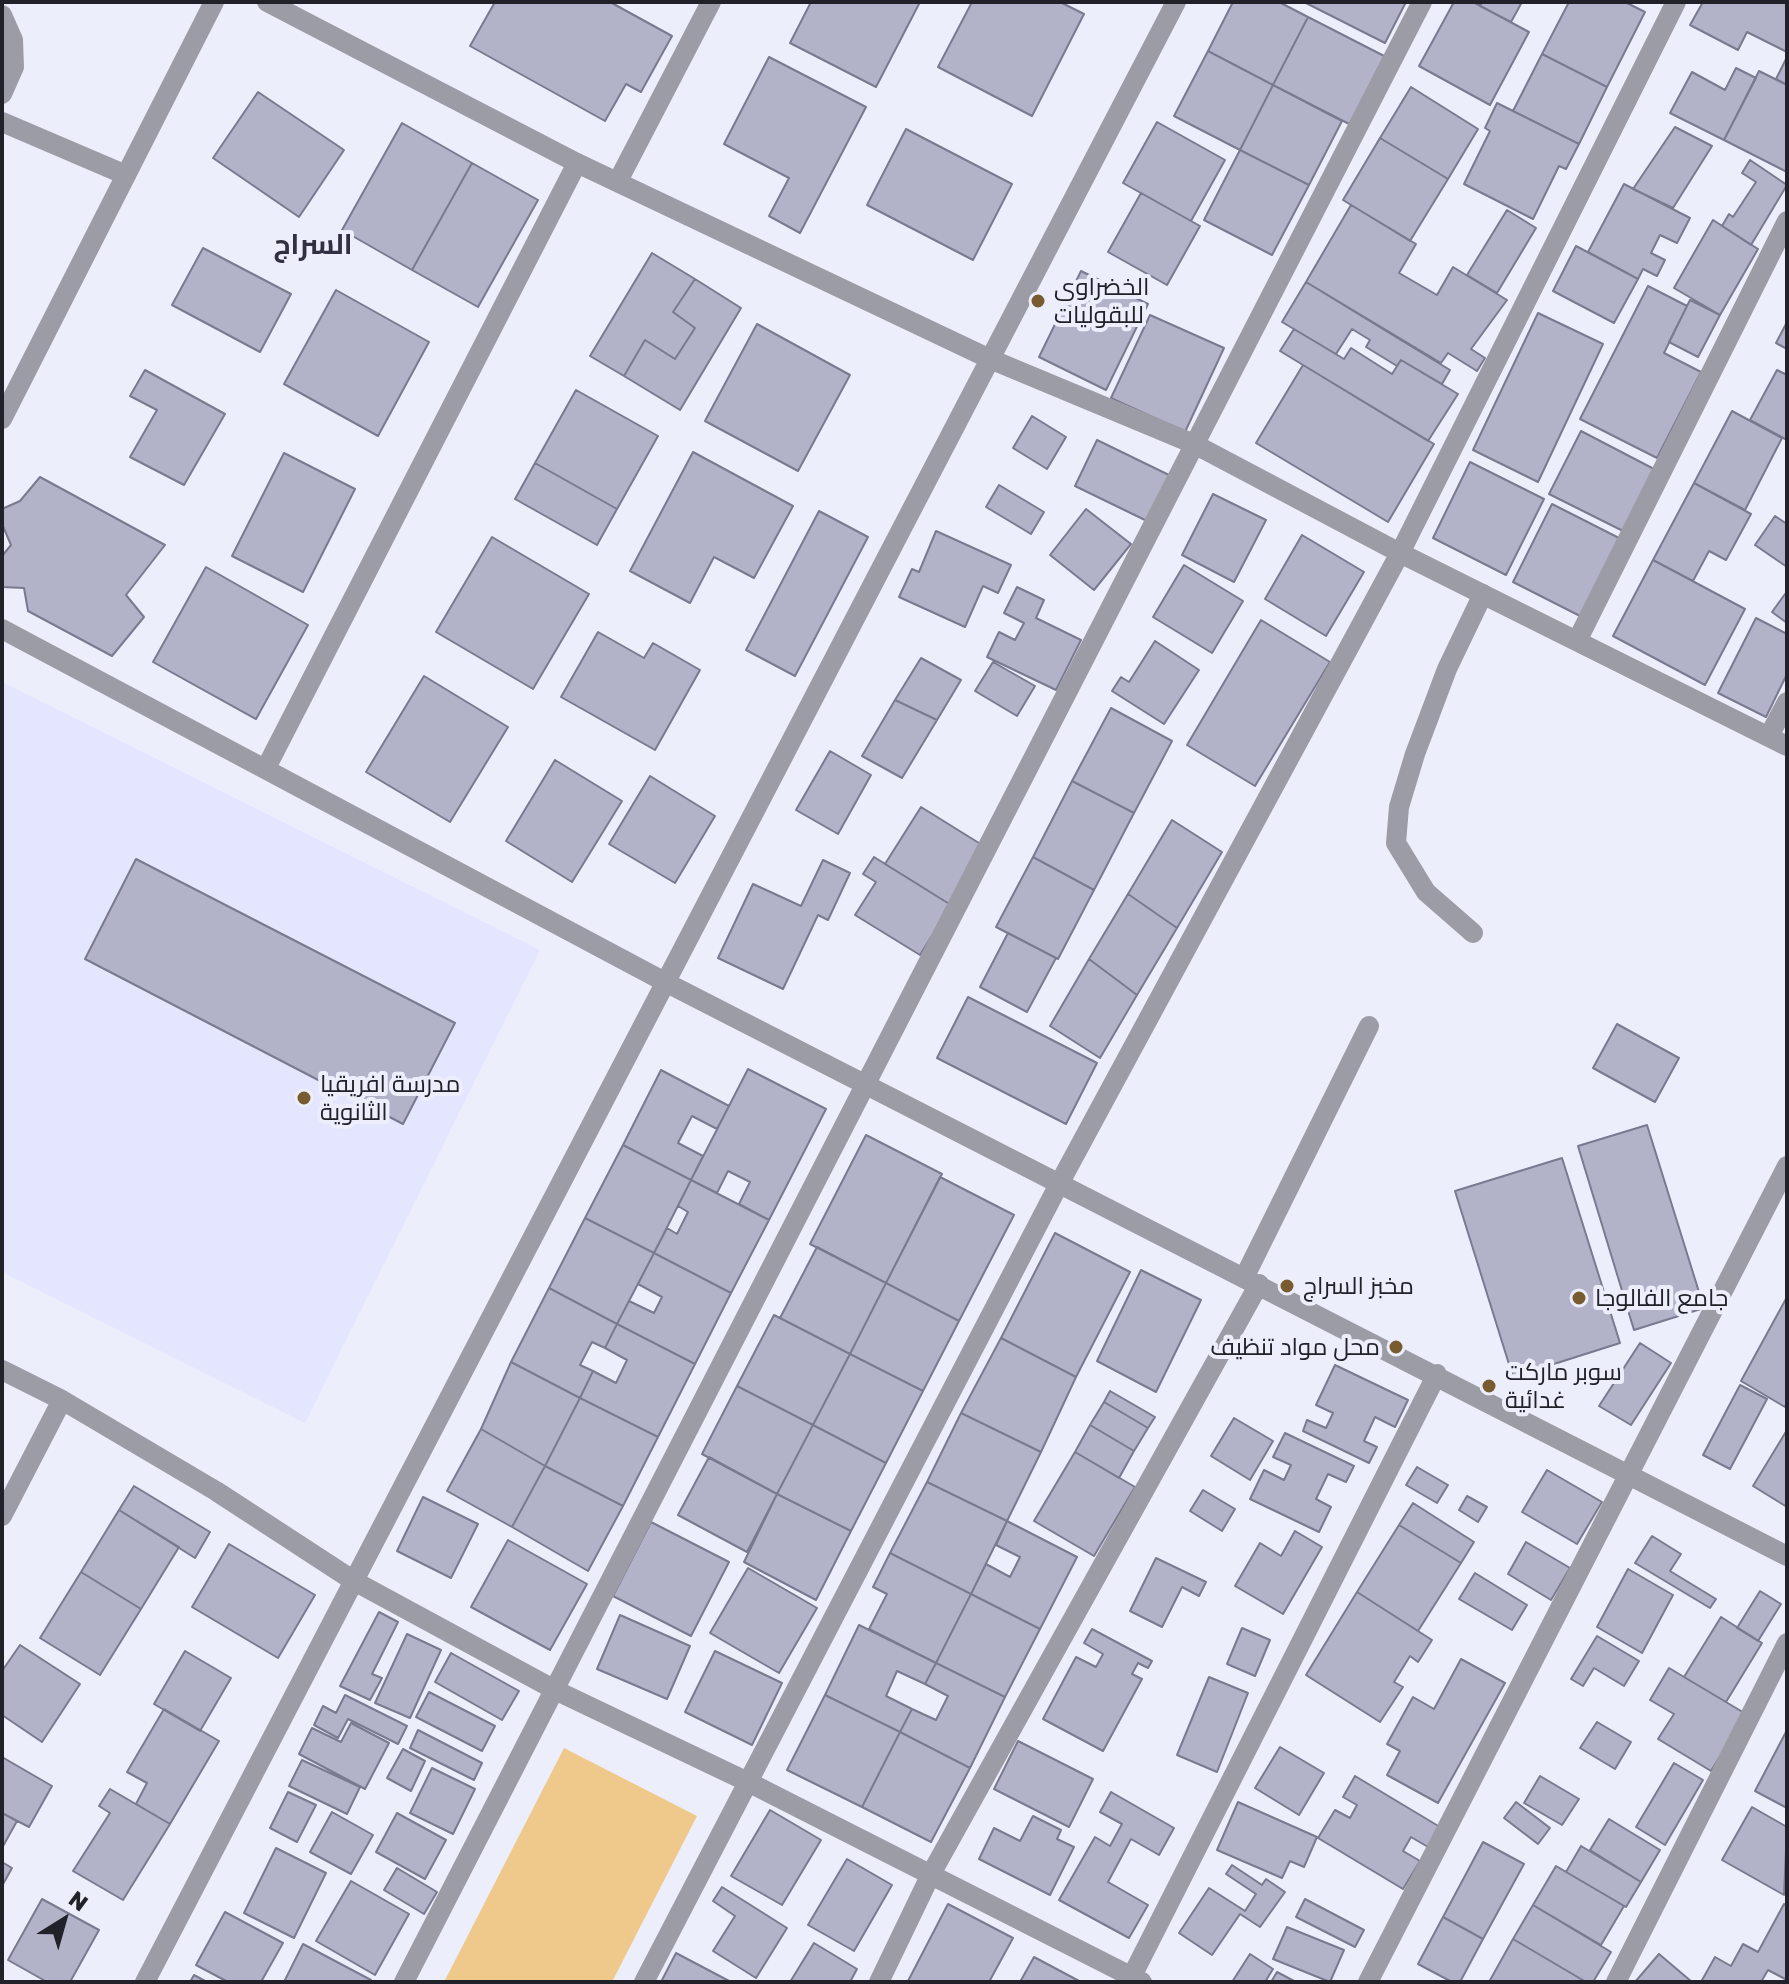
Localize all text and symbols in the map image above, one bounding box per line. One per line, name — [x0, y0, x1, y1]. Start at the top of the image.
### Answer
district label: السراج — [273, 228, 353, 262]
place label: الخضراوى للبقوليات — [1054, 273, 1149, 329]
marker: الخضراوى للبقوليات — [1029, 292, 1047, 310]
place label: مدرسة افريقيا الثانوية — [320, 1070, 460, 1126]
marker: مدرسة افريقيا الثانوية — [295, 1089, 313, 1107]
place label: مخبز السراج — [1303, 1272, 1414, 1300]
marker: مخبز السراج — [1278, 1277, 1296, 1295]
place label: جامع الفالوجا — [1595, 1284, 1728, 1312]
marker: جامع الفالوجا — [1570, 1289, 1588, 1307]
place label: محل مواد تنظيف — [1210, 1333, 1380, 1361]
marker: محل مواد تنظيف — [1387, 1338, 1405, 1356]
place label: سوبر ماركت غدائية — [1505, 1358, 1622, 1414]
marker: سوبر ماركت غدائية — [1480, 1377, 1498, 1395]
north arrow — [24, 1880, 104, 1960]
text: N — [64, 1885, 94, 1916]

